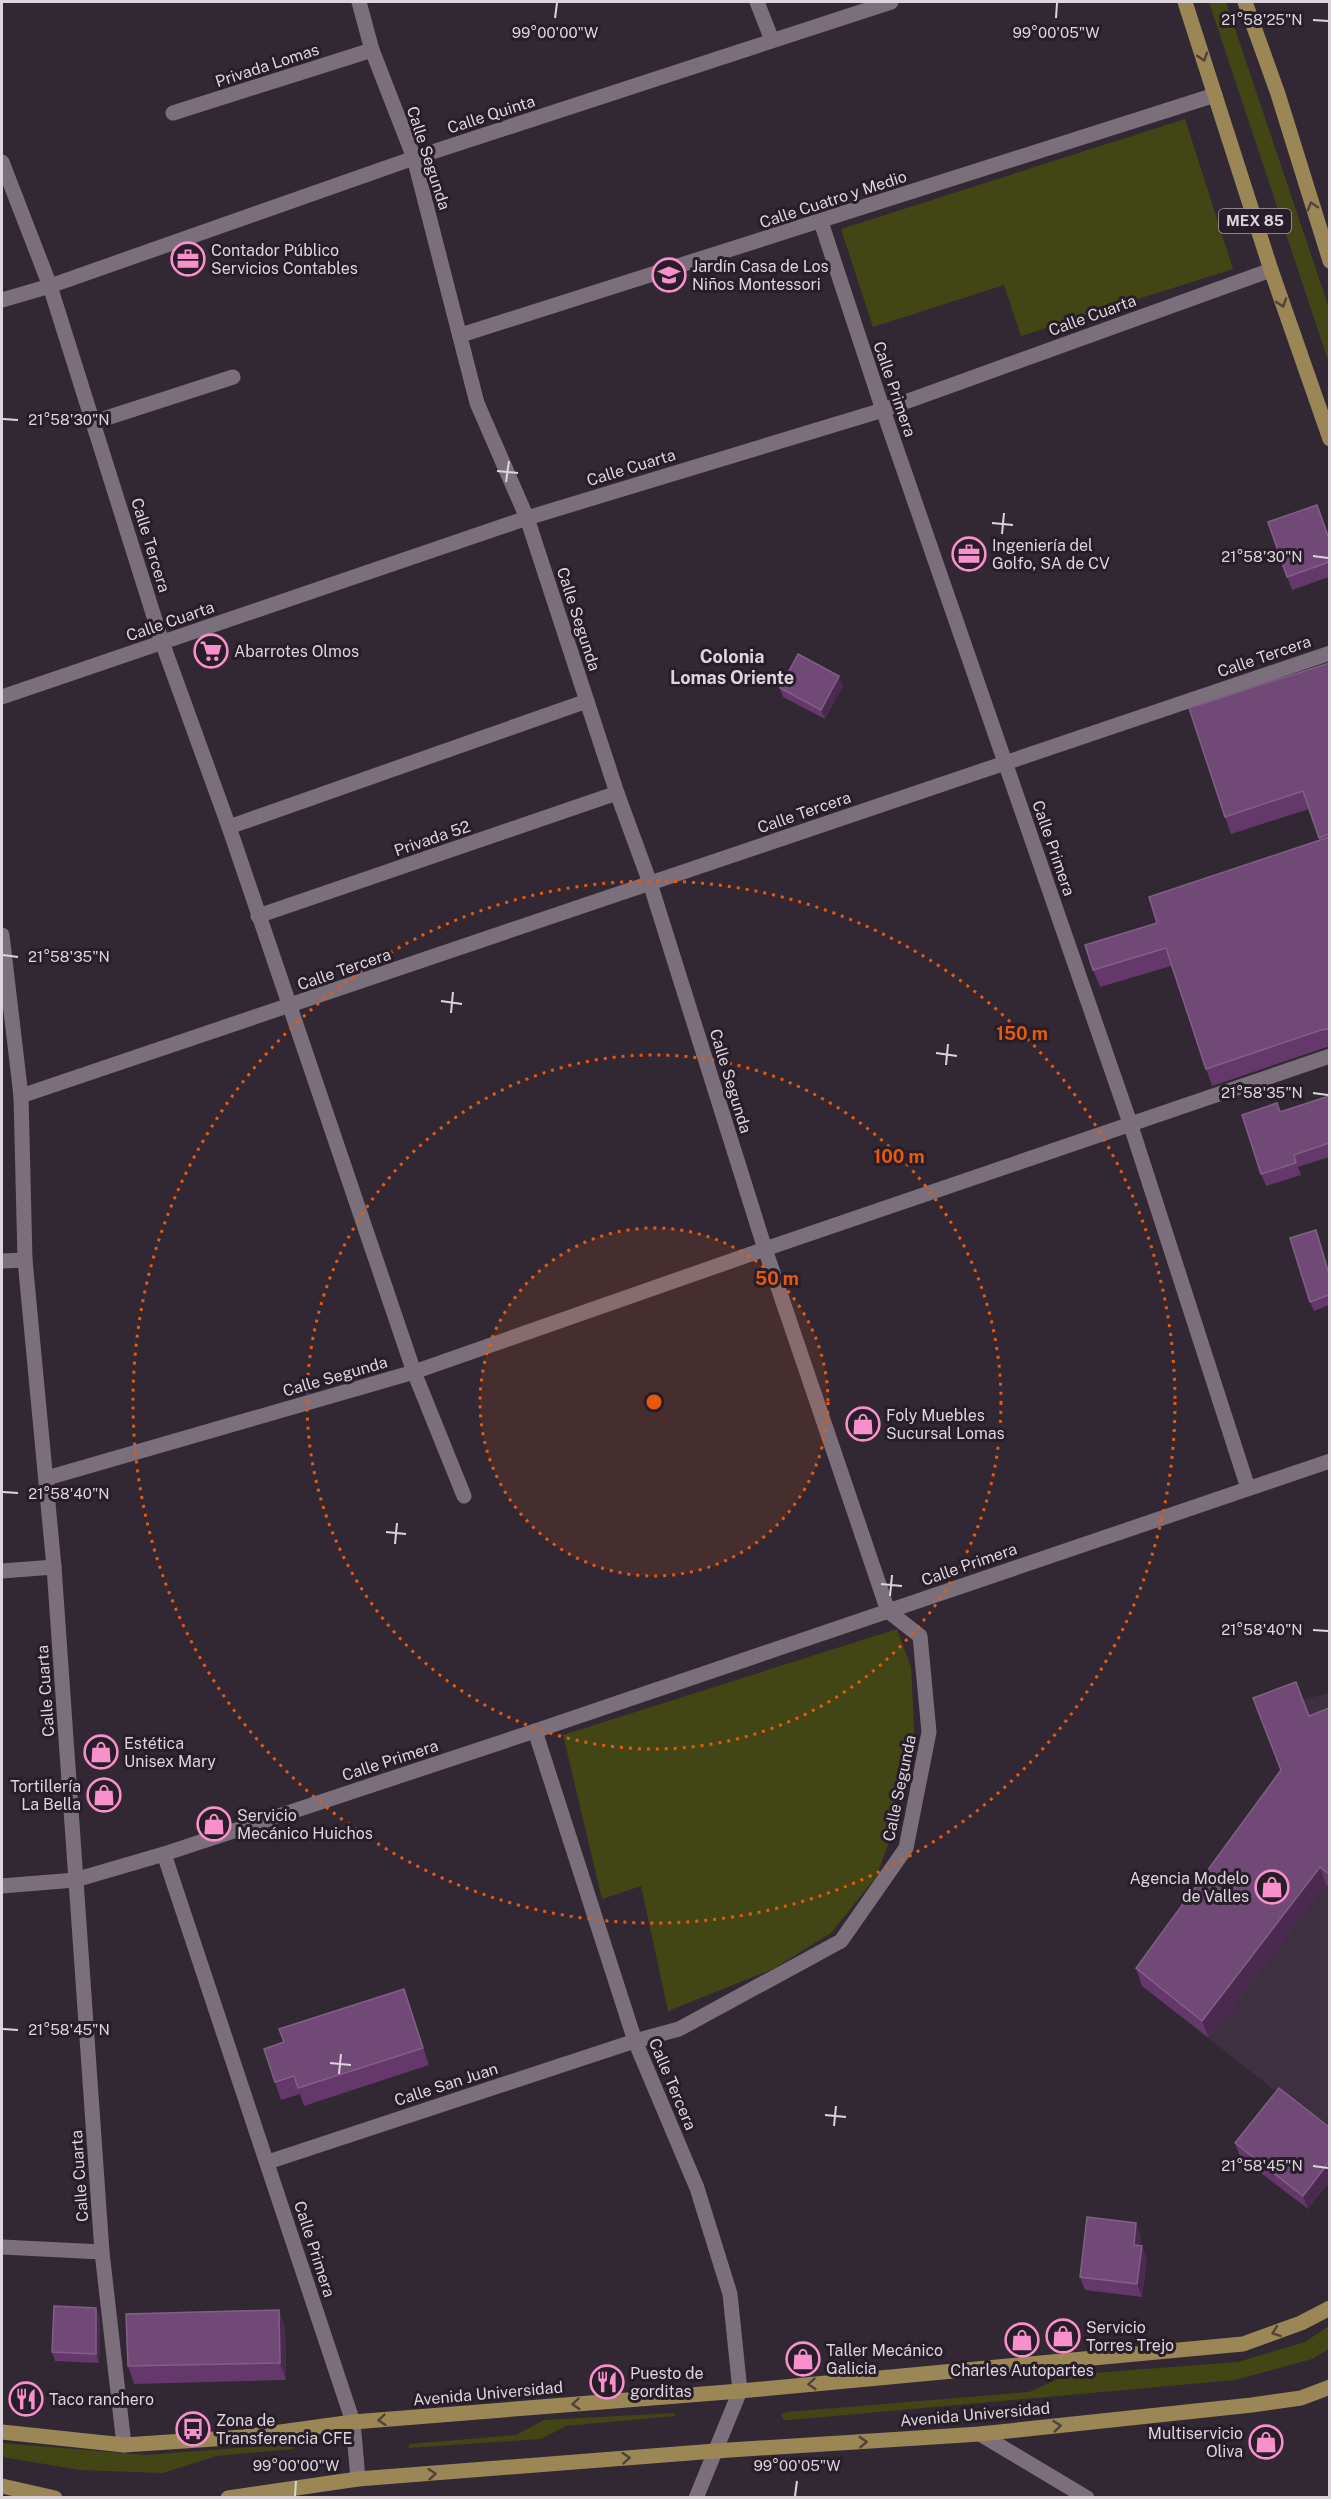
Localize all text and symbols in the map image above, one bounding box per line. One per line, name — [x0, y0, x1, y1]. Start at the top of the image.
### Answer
text: 21°58'25"N — [1221, 11, 1303, 28]
text: 99°00'00"W — [512, 24, 598, 41]
text: 99°00'05"W — [1012, 24, 1100, 41]
street label: Privada Lomas — [213, 40, 321, 91]
one-way arrow — [1195, 51, 1208, 62]
street label: Calle Quinta — [445, 91, 537, 138]
street label: Calle Segunda — [403, 104, 454, 213]
street label: Calle Cuatro y Medio — [757, 167, 909, 232]
one-way arrow — [1307, 201, 1319, 212]
road number: MEX 85 — [1219, 209, 1291, 233]
office icon: Contador Público Servicios Contables — [170, 241, 206, 277]
place label: Contador Público Servicios Contables — [211, 241, 358, 278]
school or university icon: Jardín Casa de Los Niños Montessori — [651, 257, 687, 293]
place label: Jardín Casa de Los Niños Montessori — [692, 257, 829, 294]
street label: Calle Cuarta — [1046, 291, 1139, 340]
one-way arrow — [1275, 297, 1288, 308]
street label: Calle Primera — [869, 339, 920, 439]
text: 21°58'30"N — [28, 411, 110, 428]
street label: Calle Cuarta — [584, 445, 678, 490]
street label: Calle Tercera — [127, 496, 174, 595]
office icon: Ingeniería del Golfo, SA de CV — [951, 536, 987, 572]
place label: Ingeniería del Golfo, SA de CV — [992, 536, 1110, 573]
text: 21°58'30"N — [1221, 548, 1303, 565]
street label: Calle Segunda — [553, 565, 604, 674]
street label: Calle Cuarta — [124, 598, 217, 645]
street label: Calle Tercera — [1215, 632, 1313, 681]
supermarket icon: Abarrotes Olmos — [193, 633, 229, 669]
place label: Abarrotes Olmos — [234, 642, 359, 661]
district label: Colonia Lomas Oriente — [670, 646, 794, 688]
street label: Calle Tercera — [755, 788, 853, 837]
street label: Calle Primera — [1028, 798, 1079, 898]
street label: Privada 52 — [392, 817, 473, 860]
street label: Calle Tercera — [295, 945, 393, 994]
text: 21°58'35"N — [28, 948, 110, 965]
text: 150 m — [996, 1023, 1048, 1044]
street label: Calle Segunda — [706, 1027, 755, 1136]
text: 21°58'35"N — [1221, 1084, 1303, 1101]
text: 100 m — [873, 1146, 925, 1167]
text: 50 m — [755, 1268, 799, 1289]
street label: Calle Segunda — [281, 1352, 390, 1401]
centre of rings — [644, 1392, 664, 1412]
shop icon: Foly Muebles Sucursal Lomas — [845, 1406, 881, 1442]
place label: Foly Muebles Sucursal Lomas — [886, 1406, 1005, 1443]
text: 21°58'40"N — [28, 1485, 110, 1502]
street label: Calle Primera — [919, 1539, 1019, 1590]
text: 21°58'40"N — [1221, 1621, 1303, 1638]
street label: Calle Cuarta — [33, 1644, 58, 1737]
street label: Calle Segunda — [879, 1733, 920, 1843]
shop icon: Estética Unisex Mary — [83, 1734, 119, 1770]
place label: Estética Unisex Mary — [124, 1734, 216, 1771]
street label: Calle Primera — [340, 1736, 441, 1785]
place label: Tortillería La Bella — [10, 1777, 81, 1814]
shop icon: Tortillería La Bella — [86, 1777, 122, 1813]
shop icon: Servicio Mecánico Huichos — [196, 1806, 232, 1842]
place label: Servicio Mecánico Huichos — [237, 1806, 373, 1843]
place label: Agencia Modelo de Valles — [1129, 1869, 1249, 1906]
shop icon: Agencia Modelo de Valles — [1254, 1869, 1290, 1905]
text: 21°58'45"N — [28, 2021, 110, 2038]
street label: Calle Tercera — [645, 2035, 700, 2133]
street label: Calle San Juan — [392, 2059, 500, 2110]
street label: Calle Cuarta — [67, 2129, 92, 2222]
text: 21°58'45"N — [1221, 2157, 1303, 2174]
street label: Calle Primera — [290, 2199, 339, 2300]
shop icon: Servicio Torres Trejo — [1045, 2318, 1081, 2354]
place label: Servicio Torres Trejo — [1086, 2318, 1174, 2355]
shop icon: Charles Autopartes — [1004, 2322, 1040, 2358]
one-way arrow — [1271, 2325, 1282, 2337]
shop icon: Taller Mecánico Galicia — [785, 2341, 821, 2377]
place label: Taller Mecánico Galicia — [826, 2341, 943, 2378]
place label: Charles Autopartes — [950, 2361, 1094, 2380]
restaurant icon: Puesto de gorditas — [589, 2364, 625, 2400]
place label: Puesto de gorditas — [630, 2364, 704, 2401]
street label: Avenida Universidad — [412, 2377, 564, 2410]
one-way arrow — [808, 2377, 817, 2390]
restaurant icon: Taco ranchero — [8, 2381, 44, 2417]
place label: Taco ranchero — [49, 2390, 154, 2409]
one-way arrow — [572, 2397, 581, 2410]
street label: Avenida Universidad — [899, 2398, 1051, 2431]
bus stop icon: Zona de Transferencia CFE — [175, 2411, 211, 2447]
place label: Zona de Transferencia CFE — [216, 2411, 352, 2448]
one-way arrow — [377, 2413, 386, 2426]
one-way arrow — [1052, 2420, 1061, 2433]
place label: Multiservicio Oliva — [1148, 2424, 1243, 2461]
shop icon: Multiservicio Oliva — [1248, 2424, 1284, 2460]
one-way arrow — [858, 2435, 867, 2448]
one-way arrow — [622, 2452, 631, 2465]
text: 99°00'00"W — [253, 2457, 339, 2474]
text: 99°00'05"W — [753, 2457, 841, 2474]
one-way arrow — [427, 2467, 436, 2480]

